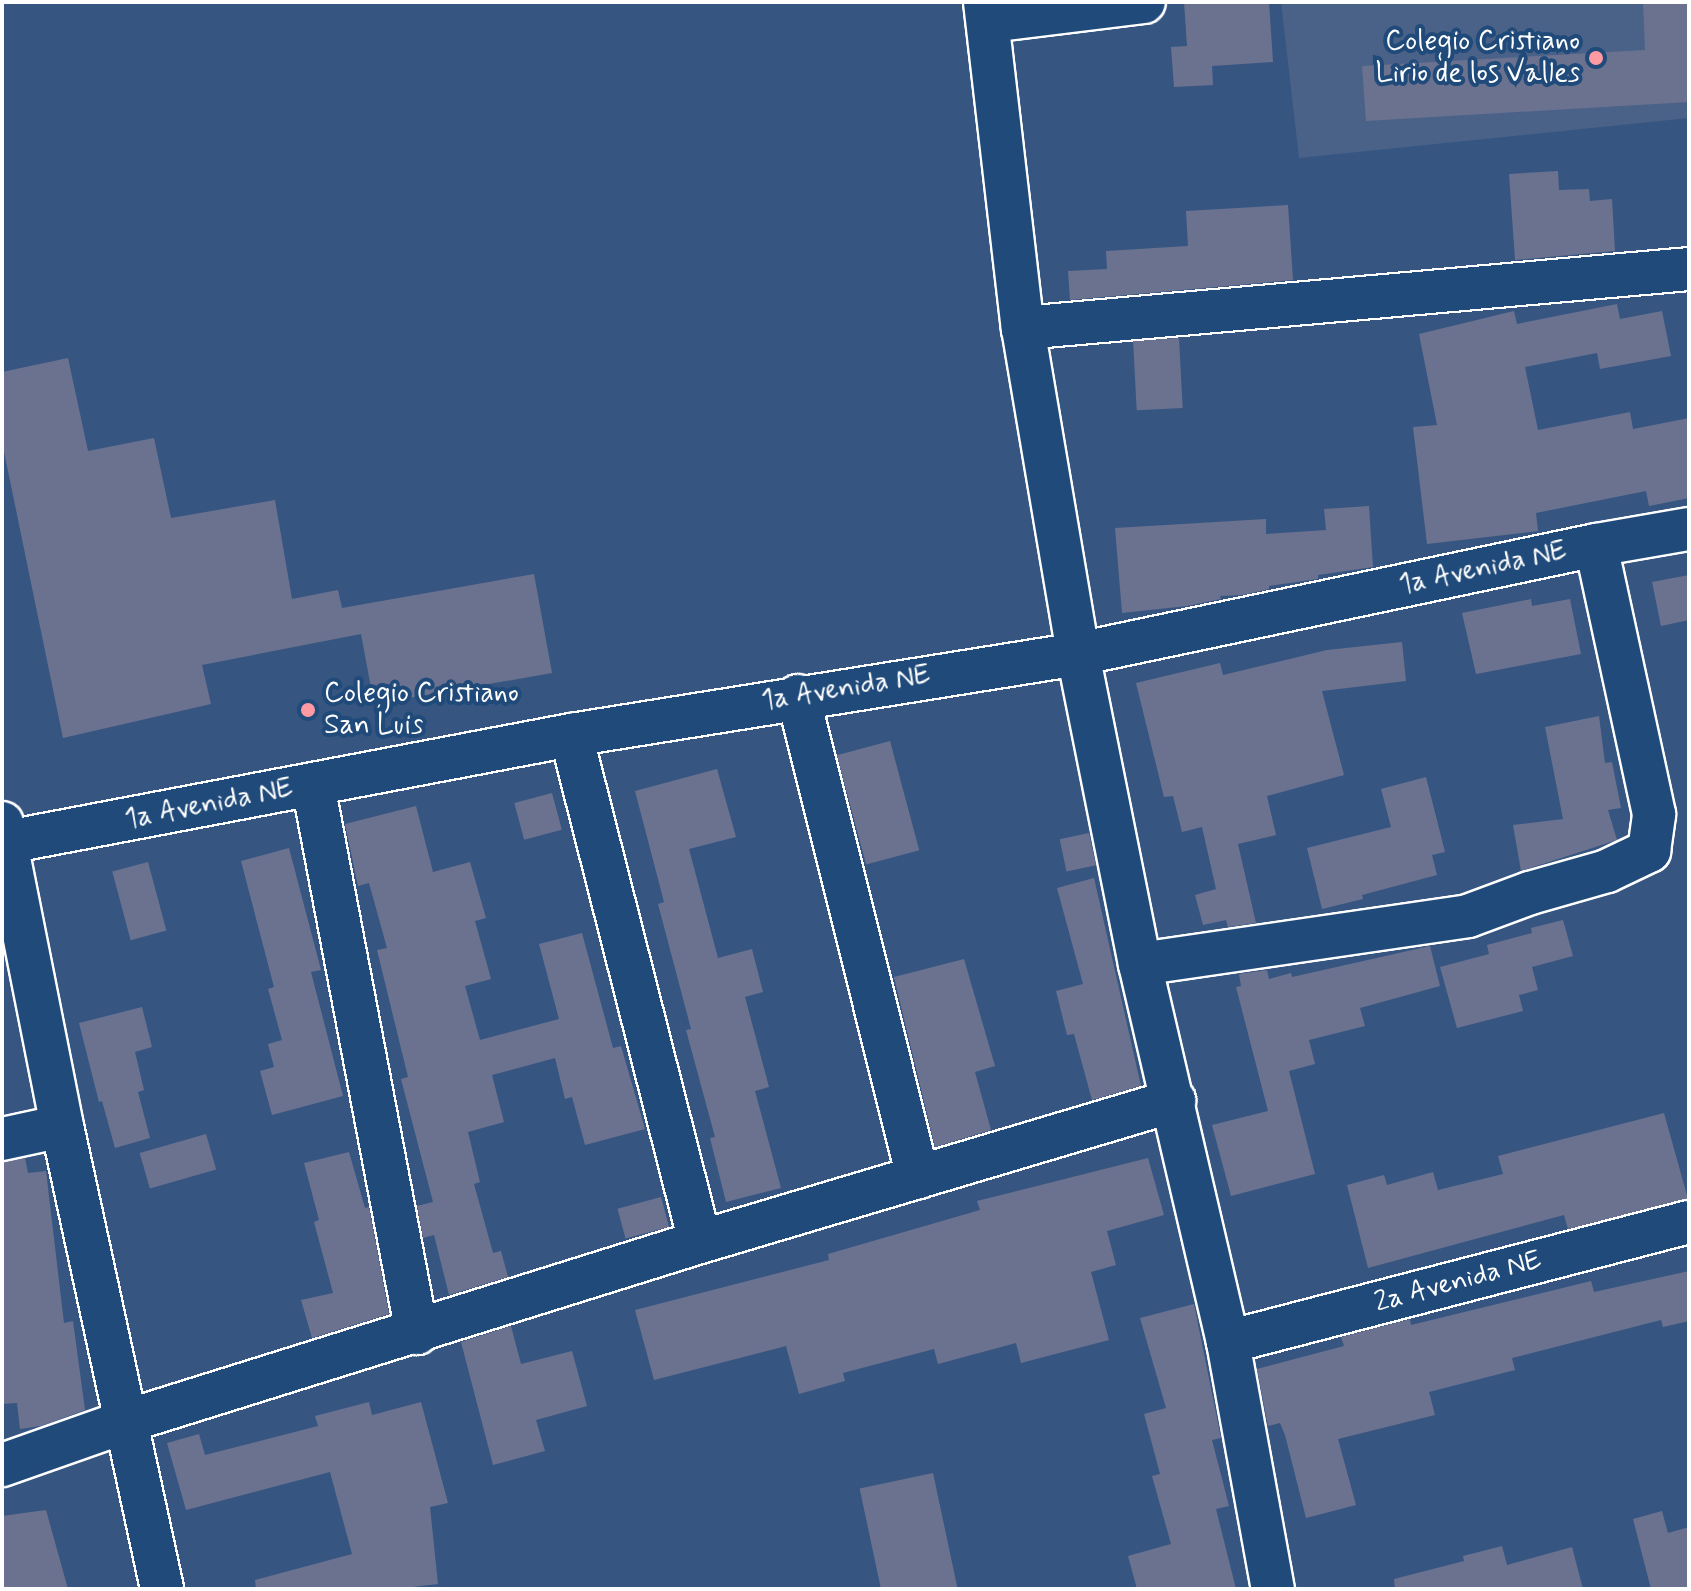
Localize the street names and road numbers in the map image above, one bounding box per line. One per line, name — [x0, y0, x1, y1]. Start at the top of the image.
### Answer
street label: 1a Avenida NE — [1396, 535, 1570, 603]
street label: 1a Avenida NE — [759, 659, 933, 719]
street label: 1a Avenida NE — [122, 772, 296, 838]
street label: 2a Avenida NE — [1370, 1243, 1546, 1321]

